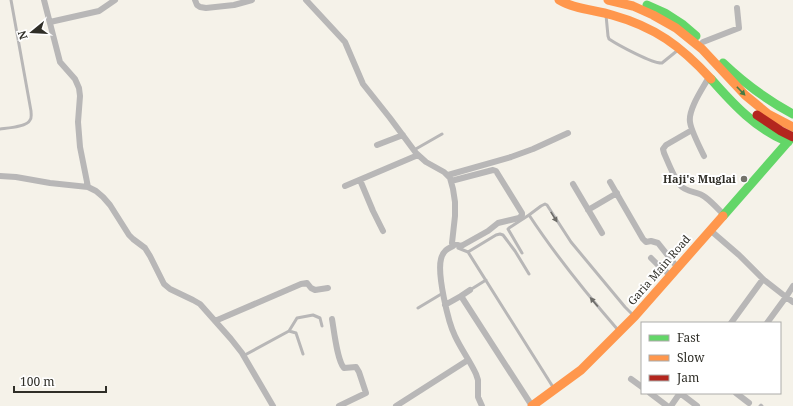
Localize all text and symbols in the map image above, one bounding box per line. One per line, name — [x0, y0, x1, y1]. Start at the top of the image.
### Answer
north arrow — [12, 12, 52, 52]
text: N — [13, 28, 30, 42]
one-way arrow — [736, 86, 746, 96]
place label: Haji's Muglai — [663, 171, 736, 186]
marker: Haji's Muglai — [739, 174, 749, 184]
one-way arrow — [551, 211, 558, 223]
street label: Garia Main Road — [624, 231, 693, 308]
one-way arrow — [589, 296, 598, 307]
legend — [641, 322, 781, 394]
text: Fast — [677, 329, 700, 346]
text: Slow — [677, 349, 705, 366]
scale bar — [14, 368, 106, 394]
text: Jam — [676, 369, 699, 386]
text: 100 m — [20, 373, 55, 390]

